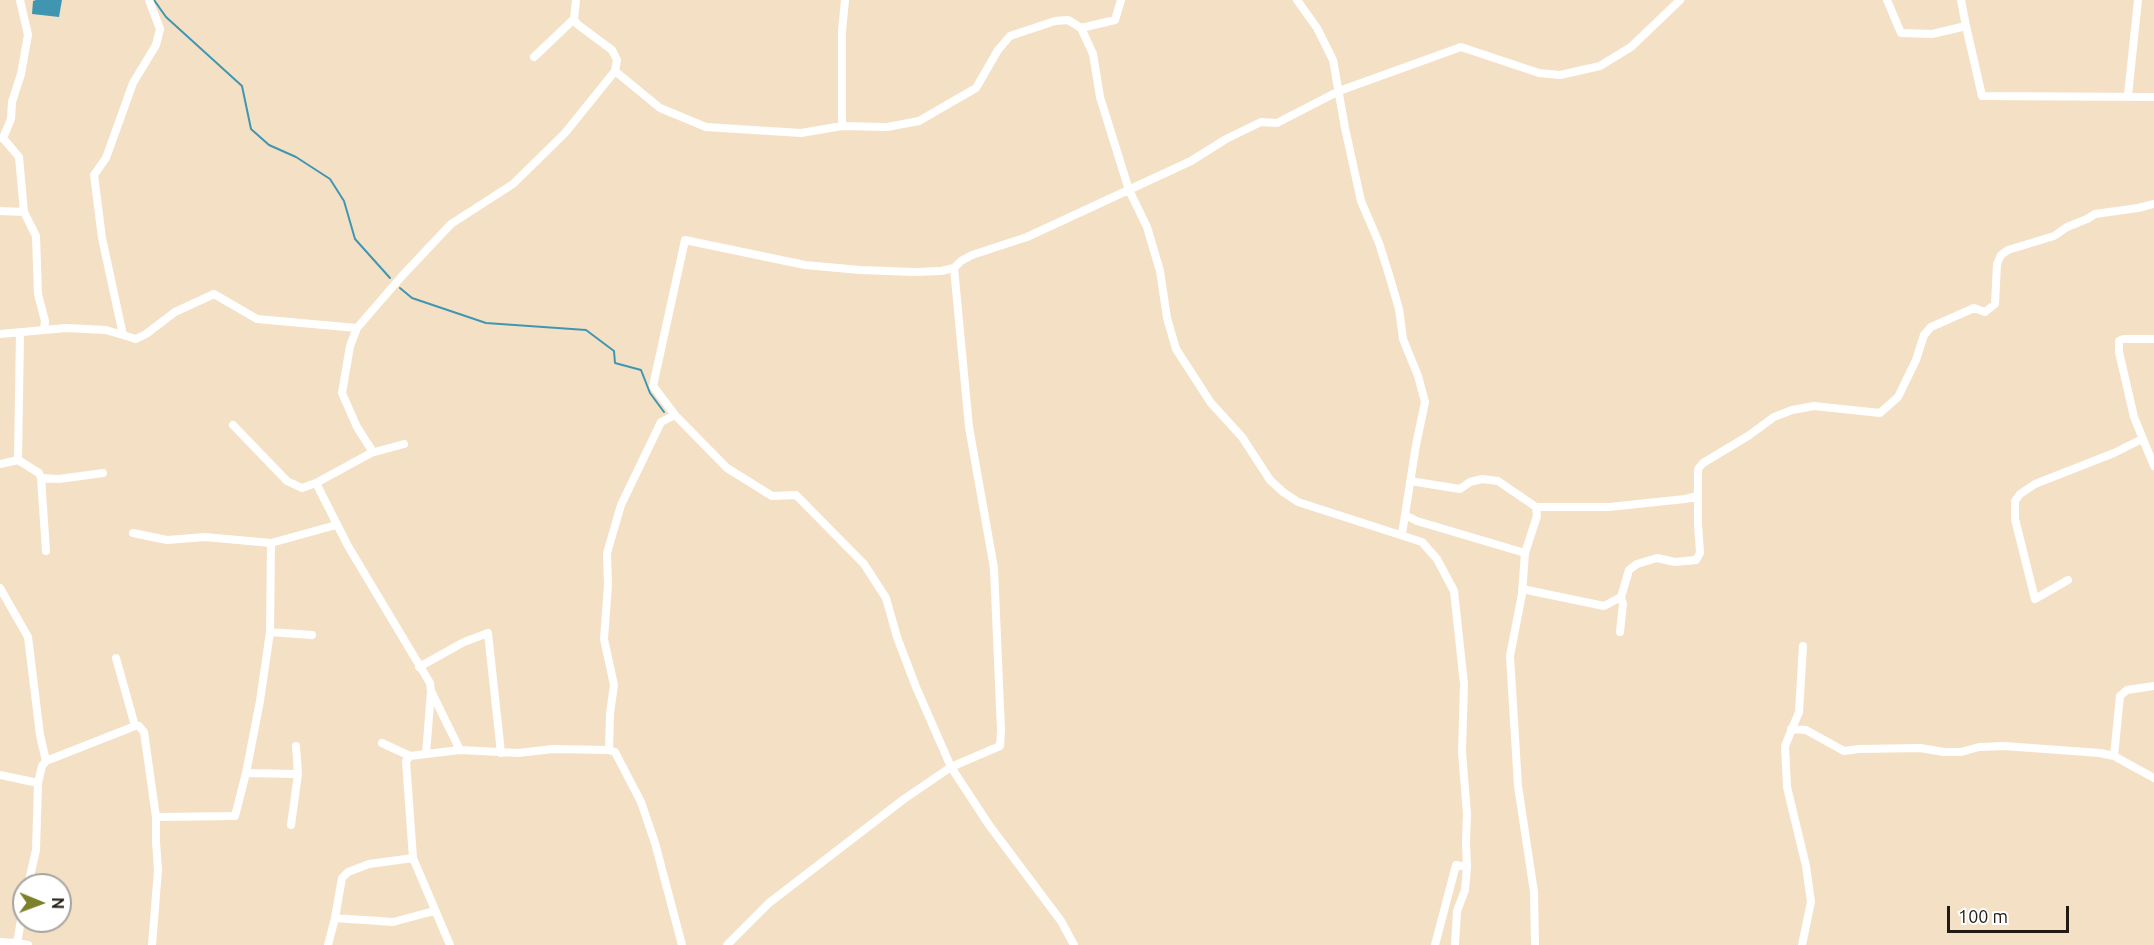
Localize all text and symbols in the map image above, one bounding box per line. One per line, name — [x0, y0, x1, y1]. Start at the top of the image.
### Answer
north arrow — [12, 873, 72, 933]
scale bar — [1950, 894, 2072, 932]
text: N — [49, 897, 67, 909]
text: 100 m — [1958, 906, 2008, 926]

